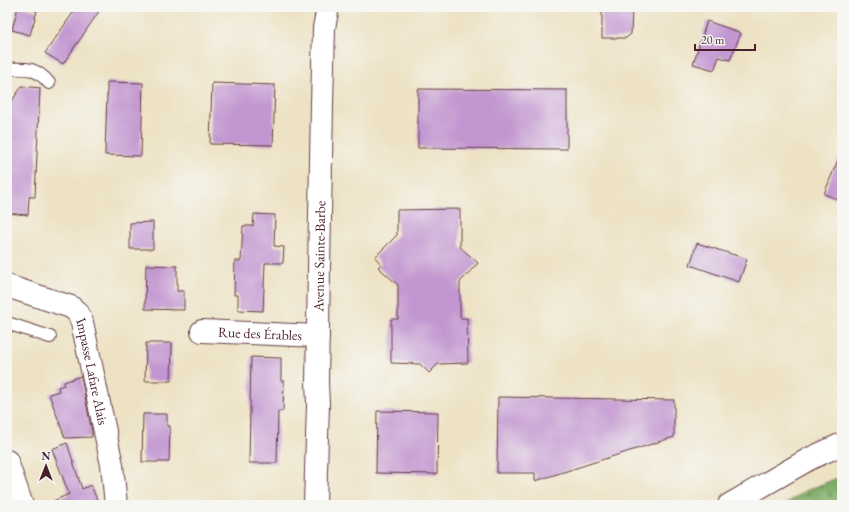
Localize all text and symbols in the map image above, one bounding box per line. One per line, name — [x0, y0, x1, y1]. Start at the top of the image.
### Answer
scale bar — [695, 26, 755, 52]
text: 20 m — [701, 32, 725, 48]
street label: Avenue Sainte-Barbe — [309, 200, 329, 313]
street label: Impasse Lafare Alais — [72, 315, 112, 427]
street label: Rue des Érables — [218, 323, 303, 344]
north arrow — [26, 446, 66, 486]
text: N — [42, 449, 51, 463]

